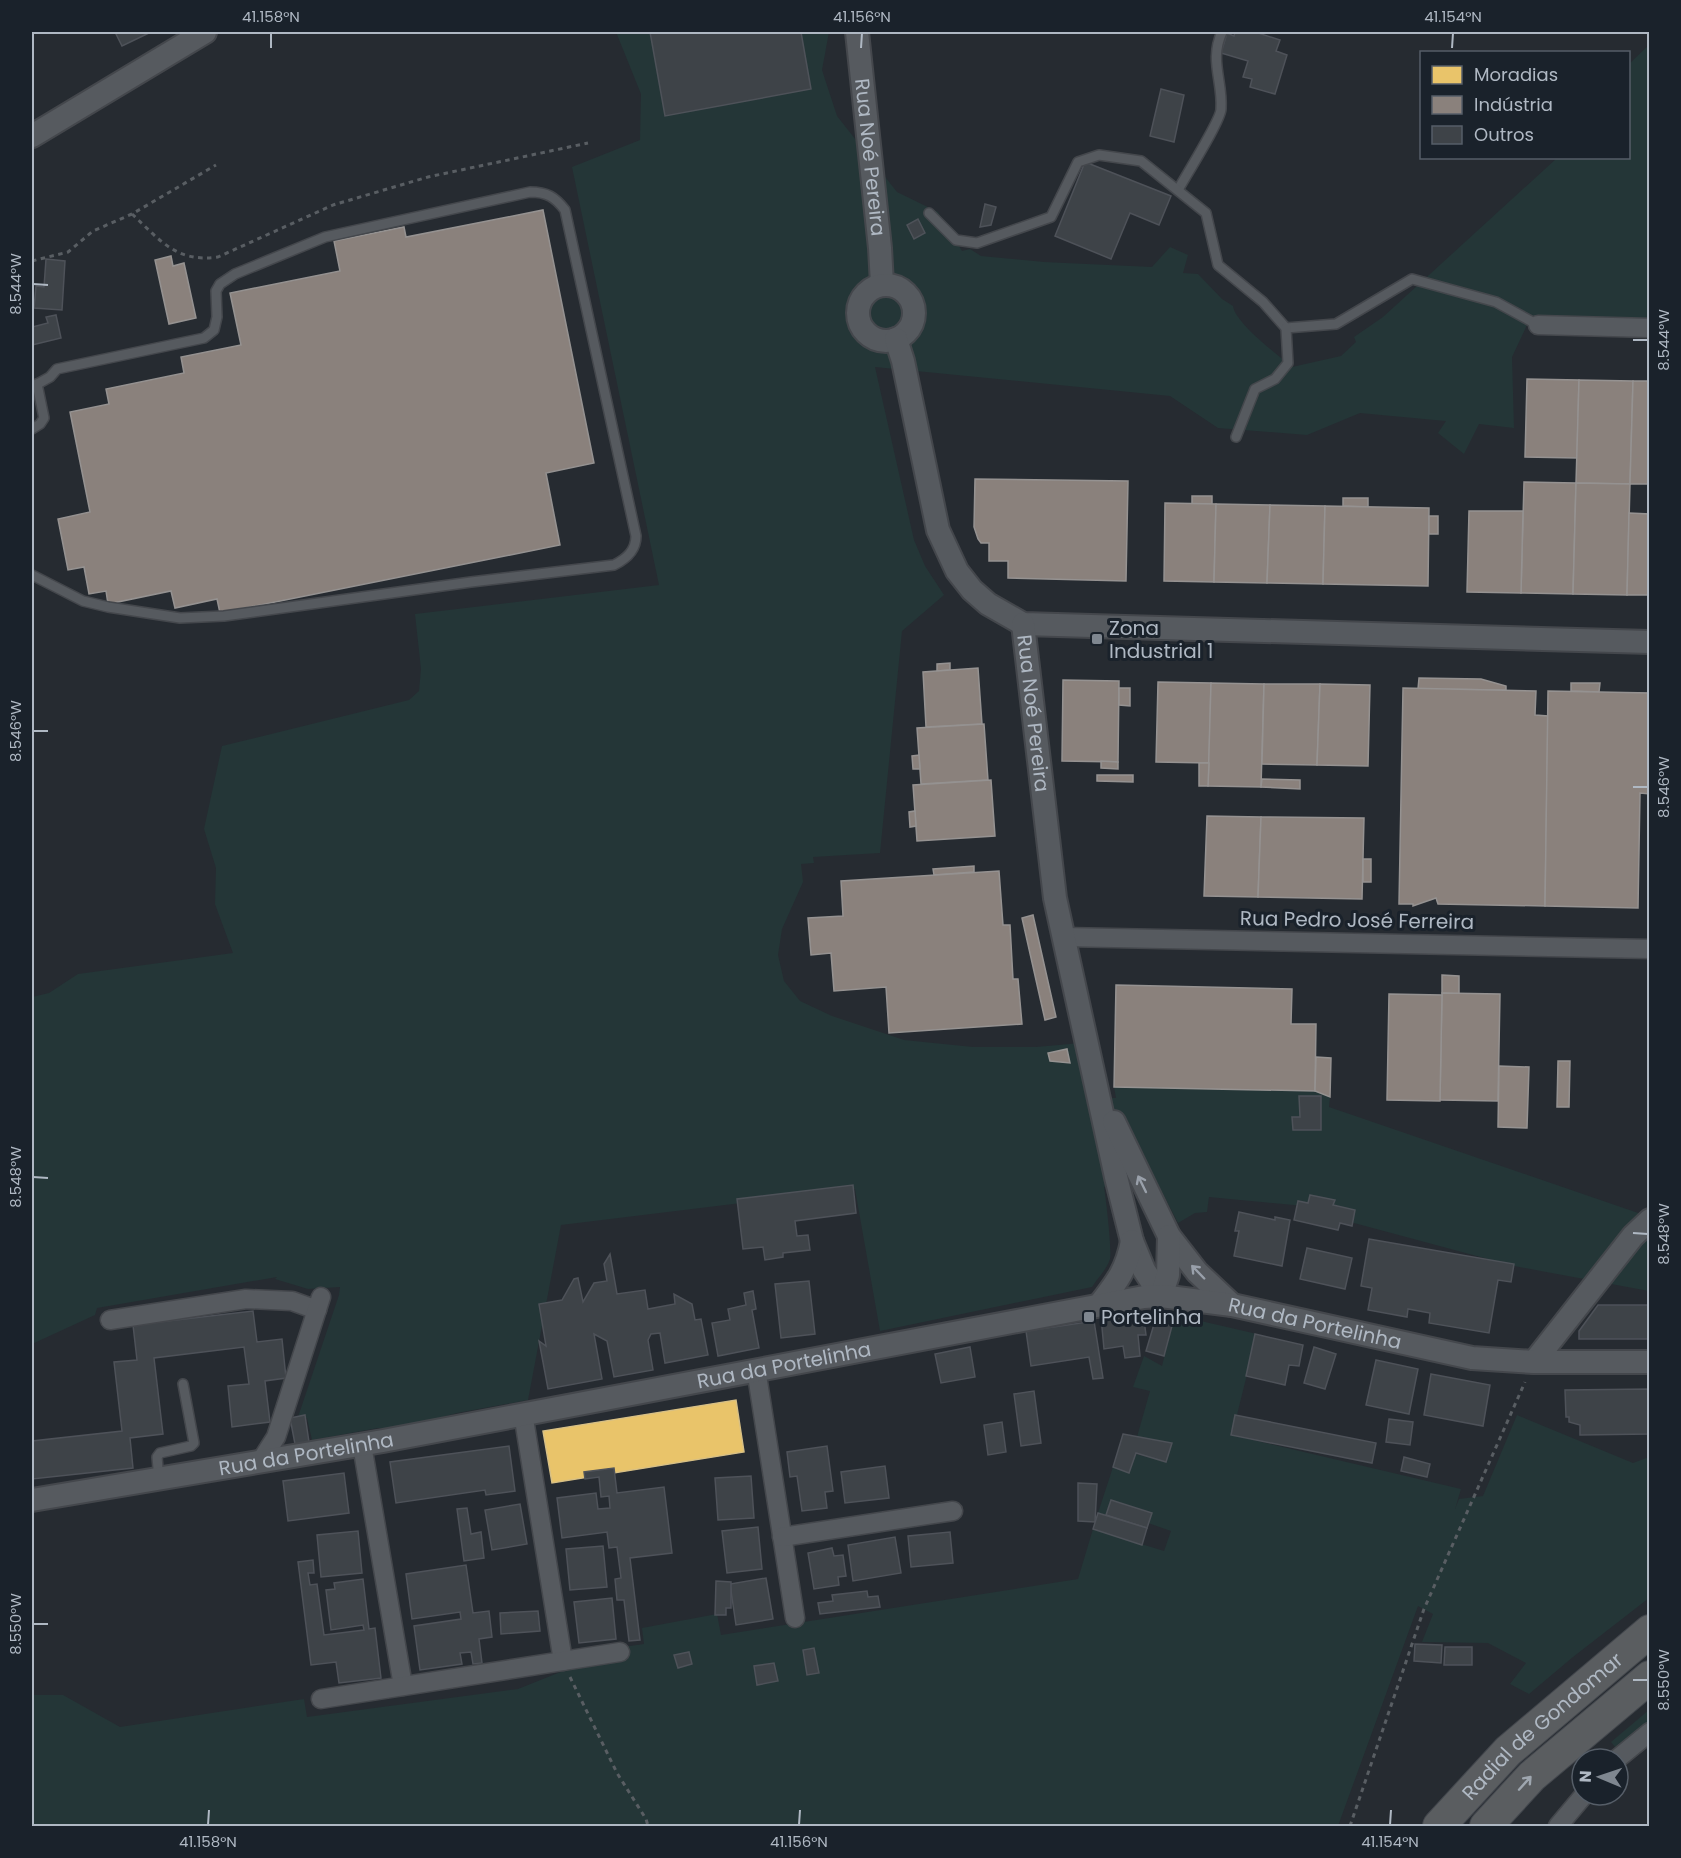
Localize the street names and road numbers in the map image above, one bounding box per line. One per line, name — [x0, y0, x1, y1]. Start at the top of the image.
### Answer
street label: Rua Noé Pereira — [848, 77, 893, 237]
street label: Rua Noé Pereira — [1010, 633, 1057, 794]
street label: Rua Pedro José Ferreira — [1240, 904, 1474, 936]
street label: Rua da Portelinha — [1226, 1291, 1404, 1356]
street label: Rua da Portelinha — [694, 1335, 873, 1395]
street label: Rua da Portelinha — [217, 1425, 396, 1482]
street label: Radial de Gondomar — [1456, 1646, 1629, 1806]

